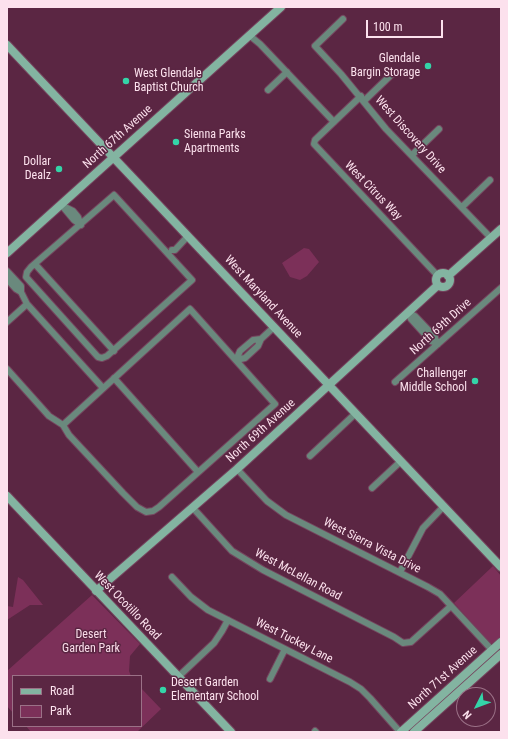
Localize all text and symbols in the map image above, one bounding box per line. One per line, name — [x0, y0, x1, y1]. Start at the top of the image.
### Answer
scale bar — [368, 12, 445, 38]
text: 100 m — [373, 20, 403, 34]
place label: Glendale Bargin Storage — [351, 52, 420, 80]
marker: Glendale Bargin Storage — [423, 61, 433, 71]
place label: West Glendale Baptist Church — [134, 67, 204, 95]
marker: West Glendale Baptist Church — [121, 76, 131, 86]
street label: West Discovery Drive — [372, 93, 448, 177]
street label: North 67th Avenue — [80, 102, 156, 172]
place label: Sienna Parks Apartments — [184, 128, 246, 156]
marker: Sienna Parks Apartments — [171, 137, 181, 147]
place label: Dollar Dealz — [23, 155, 51, 183]
street label: West Citrus Way — [341, 158, 405, 224]
marker: Dollar Dealz — [54, 164, 64, 174]
street label: West Maryland Avenue — [221, 253, 305, 341]
street label: North 69th Drive — [407, 296, 475, 358]
place label: Challenger Middle School — [400, 367, 467, 395]
marker: Challenger Middle School — [470, 376, 480, 386]
street label: North 69th Avenue — [223, 396, 299, 466]
street label: West Sierra Vista Drive — [321, 515, 423, 577]
street label: West McLellan Road — [252, 546, 344, 604]
street label: West Ocotillo Road — [91, 569, 163, 643]
street label: West Tuckey Lane — [253, 615, 335, 667]
park label: Desert Garden Park — [62, 628, 120, 656]
street label: North 71st Avenue — [406, 643, 480, 713]
legend — [12, 675, 142, 727]
place label: Desert Garden Elementary School — [171, 676, 259, 704]
text: Road — [50, 684, 74, 698]
marker: Desert Garden Elementary School — [158, 685, 168, 695]
north arrow — [456, 687, 496, 727]
text: Park — [50, 704, 71, 718]
text: N — [460, 708, 475, 722]

